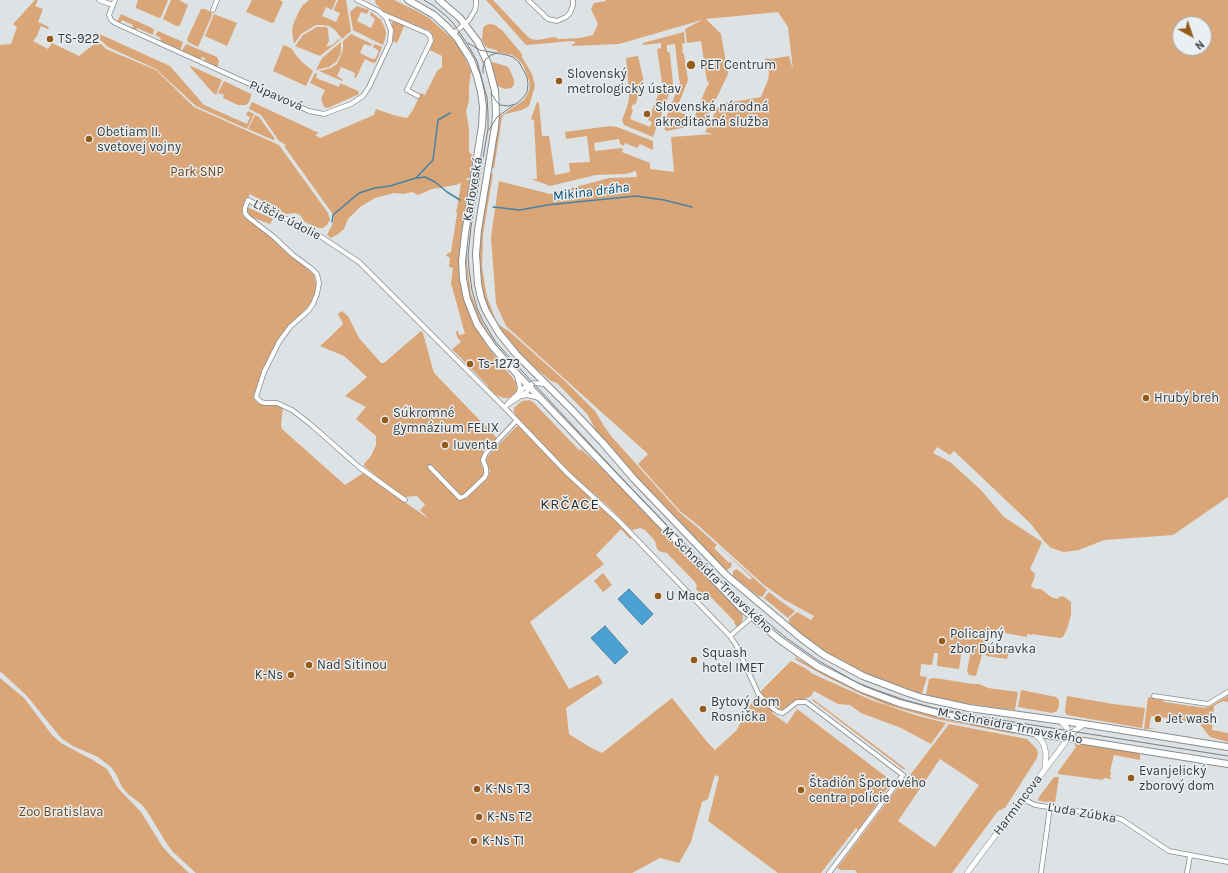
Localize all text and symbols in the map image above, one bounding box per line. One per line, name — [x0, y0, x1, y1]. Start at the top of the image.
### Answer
north arrow — [1172, 16, 1212, 56]
place label: TS-922 — [58, 31, 99, 47]
marker: TS-922 — [45, 34, 55, 44]
text: N — [1192, 37, 1207, 52]
place label: PET Centrum — [700, 57, 776, 73]
marker: PET Centrum — [685, 59, 697, 71]
place label: Slovenský metrologický ústav — [567, 66, 681, 97]
marker: Slovenský metrologický ústav — [554, 76, 564, 86]
street label: Púpavová — [247, 77, 305, 115]
place label: Slovenská národná akreditačná služba — [655, 99, 769, 130]
marker: Slovenská národná akreditačná služba — [642, 109, 652, 119]
place label: Obetiam II. svetovej vojny — [97, 124, 181, 155]
marker: Obetiam II. svetovej vojny — [84, 134, 94, 144]
street label: Karloveská — [460, 156, 486, 222]
park label: Park SNP — [170, 164, 224, 180]
water label: Mikina dráha — [552, 179, 630, 205]
street label: Líščie údolie — [250, 196, 324, 244]
place label: Ts-1273 — [478, 356, 520, 372]
marker: Ts-1273 — [465, 359, 475, 369]
place label: Hrubý breh — [1154, 390, 1219, 406]
marker: Hrubý breh — [1141, 393, 1151, 403]
place label: Súkromné gymnázium FELIX — [393, 405, 499, 436]
marker: Súkromné gymnázium FELIX — [380, 415, 390, 425]
place label: Iuventa — [453, 437, 498, 453]
marker: Iuventa — [440, 440, 450, 450]
district label: KRČACE — [540, 496, 600, 514]
street label: M. Schneidra Trnavského — [659, 523, 775, 637]
place label: U Maca — [666, 588, 710, 604]
marker: U Maca — [653, 591, 663, 601]
place label: Policajný zbor Dúbravka — [950, 626, 1036, 657]
marker: Policajný zbor Dúbravka — [937, 636, 947, 646]
place label: Squash hotel IMET — [702, 645, 764, 676]
marker: Squash hotel IMET — [689, 655, 699, 665]
place label: Nad Sitinou — [317, 657, 387, 673]
marker: Nad Sitinou — [304, 660, 314, 670]
place label: K-Ns — [255, 667, 283, 683]
marker: K-Ns — [286, 670, 296, 680]
place label: Bytový dom Rosnička — [711, 694, 780, 725]
marker: Bytový dom Rosnička — [698, 704, 708, 714]
street label: M. Schneidra Trnavského — [936, 704, 1084, 748]
place label: Jet wash — [1166, 711, 1217, 727]
marker: Jet wash — [1153, 714, 1163, 724]
place label: Evanjelický zborový dom — [1139, 763, 1214, 794]
street label: Harmincova — [990, 772, 1046, 838]
marker: Evanjelický zborový dom — [1126, 773, 1136, 783]
place label: Štadión Športového centra polície — [809, 775, 926, 806]
place label: K-Ns T3 — [485, 781, 530, 797]
marker: K-Ns T3 — [472, 784, 482, 794]
marker: Štadión Športového centra polície — [796, 785, 806, 795]
street label: Ľuda Zúbka — [1046, 799, 1118, 827]
park label: Zoo Bratislava — [18, 804, 104, 820]
place label: K-Ns T2 — [487, 809, 532, 825]
marker: K-Ns T2 — [474, 812, 484, 822]
place label: K-Ns T1 — [482, 833, 524, 849]
marker: K-Ns T1 — [469, 836, 479, 846]

